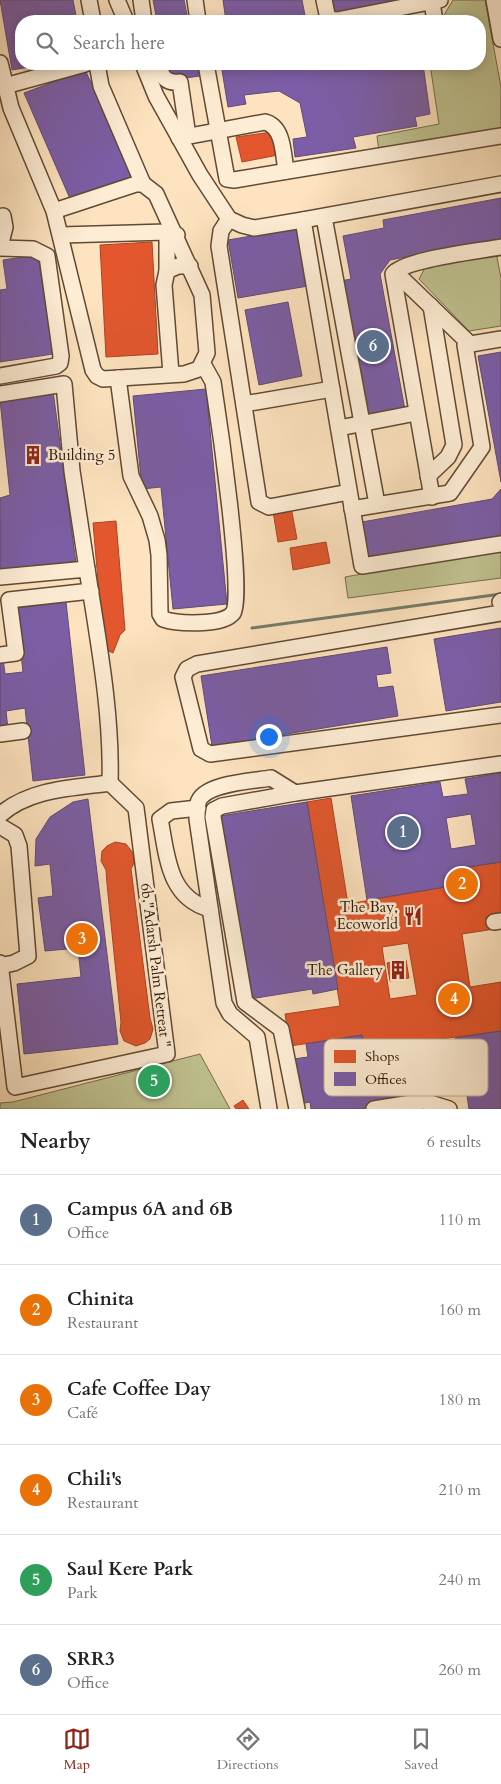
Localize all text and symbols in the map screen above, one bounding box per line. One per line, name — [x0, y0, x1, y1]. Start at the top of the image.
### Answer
search box — [15, 15, 486, 70]
icon: search — [33, 29, 61, 57]
text: Search here — [73, 30, 165, 56]
pin: 6 — [357, 327, 389, 365]
building icon: Building 5 — [22, 444, 44, 466]
place label: Building 5 — [48, 445, 115, 465]
your location — [256, 724, 282, 750]
pin: 1 — [387, 813, 419, 851]
pin: 2 — [446, 865, 478, 903]
street label: 6b,"Adarsh Palm Retreat " — [136, 882, 176, 1048]
place label: The Bay, Ecoworld — [336, 897, 398, 934]
restaurant icon: The Bay, Ecoworld — [402, 905, 424, 927]
pin: 3 — [66, 920, 98, 958]
building icon: The Gallery — [387, 959, 409, 981]
place label: The Gallery — [307, 960, 383, 980]
pin: 4 — [438, 980, 470, 1018]
legend — [324, 1039, 488, 1096]
text: Shops — [365, 1047, 400, 1066]
pin: 5 — [138, 1062, 170, 1100]
text: Offices — [365, 1070, 407, 1089]
text: Nearby — [20, 1127, 91, 1156]
text: 6 results — [427, 1131, 481, 1153]
text: Campus 6A and 6B — [67, 1196, 233, 1222]
text: 1 — [32, 1209, 40, 1231]
text: 110 m — [439, 1209, 481, 1231]
text: Office — [67, 1222, 109, 1244]
text: Chinita — [67, 1286, 134, 1312]
text: 2 — [32, 1299, 40, 1321]
text: 160 m — [439, 1299, 481, 1321]
text: Restaurant — [67, 1312, 138, 1334]
text: Cafe Coffee Day — [67, 1376, 211, 1402]
text: 3 — [32, 1389, 40, 1411]
text: 180 m — [439, 1389, 481, 1411]
text: Café — [67, 1402, 98, 1424]
text: Chili's — [67, 1466, 122, 1492]
text: 4 — [32, 1479, 40, 1501]
text: 210 m — [439, 1479, 481, 1501]
text: Restaurant — [67, 1492, 138, 1514]
text: Saul Kere Park — [67, 1556, 193, 1582]
text: 5 — [32, 1569, 40, 1591]
text: 240 m — [439, 1569, 481, 1591]
text: Park — [67, 1582, 98, 1604]
text: SRR3 — [67, 1646, 115, 1672]
text: 6 — [32, 1659, 40, 1681]
text: 260 m — [439, 1659, 481, 1681]
text: Office — [67, 1672, 109, 1694]
tab: Map — [63, 1725, 91, 1774]
tab: Directions — [217, 1725, 278, 1774]
tab: Saved — [404, 1725, 438, 1774]

